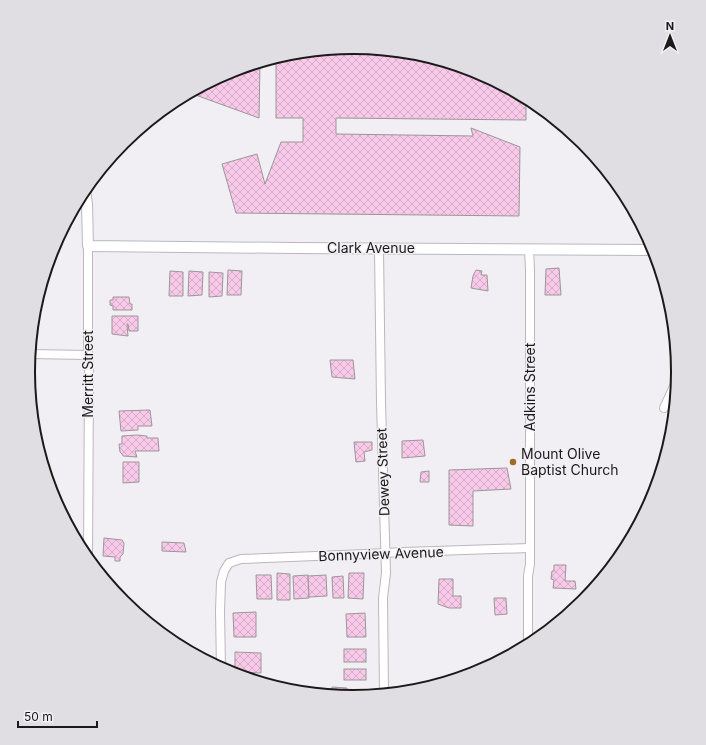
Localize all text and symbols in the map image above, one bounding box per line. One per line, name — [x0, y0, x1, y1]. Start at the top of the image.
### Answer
north arrow — [650, 16, 690, 56]
text: N — [666, 19, 674, 33]
street label: Clark Avenue — [327, 239, 415, 256]
street label: Merritt Street — [79, 330, 96, 418]
street label: Adkins Street — [521, 342, 538, 431]
street label: Dewey Street — [372, 427, 393, 516]
place label: Mount Olive Baptist Church — [521, 445, 619, 478]
marker: Mount Olive Baptist Church — [508, 457, 518, 467]
street label: Bonnyview Avenue — [318, 543, 444, 564]
scale bar — [18, 703, 97, 729]
text: 50 m — [24, 709, 53, 724]

